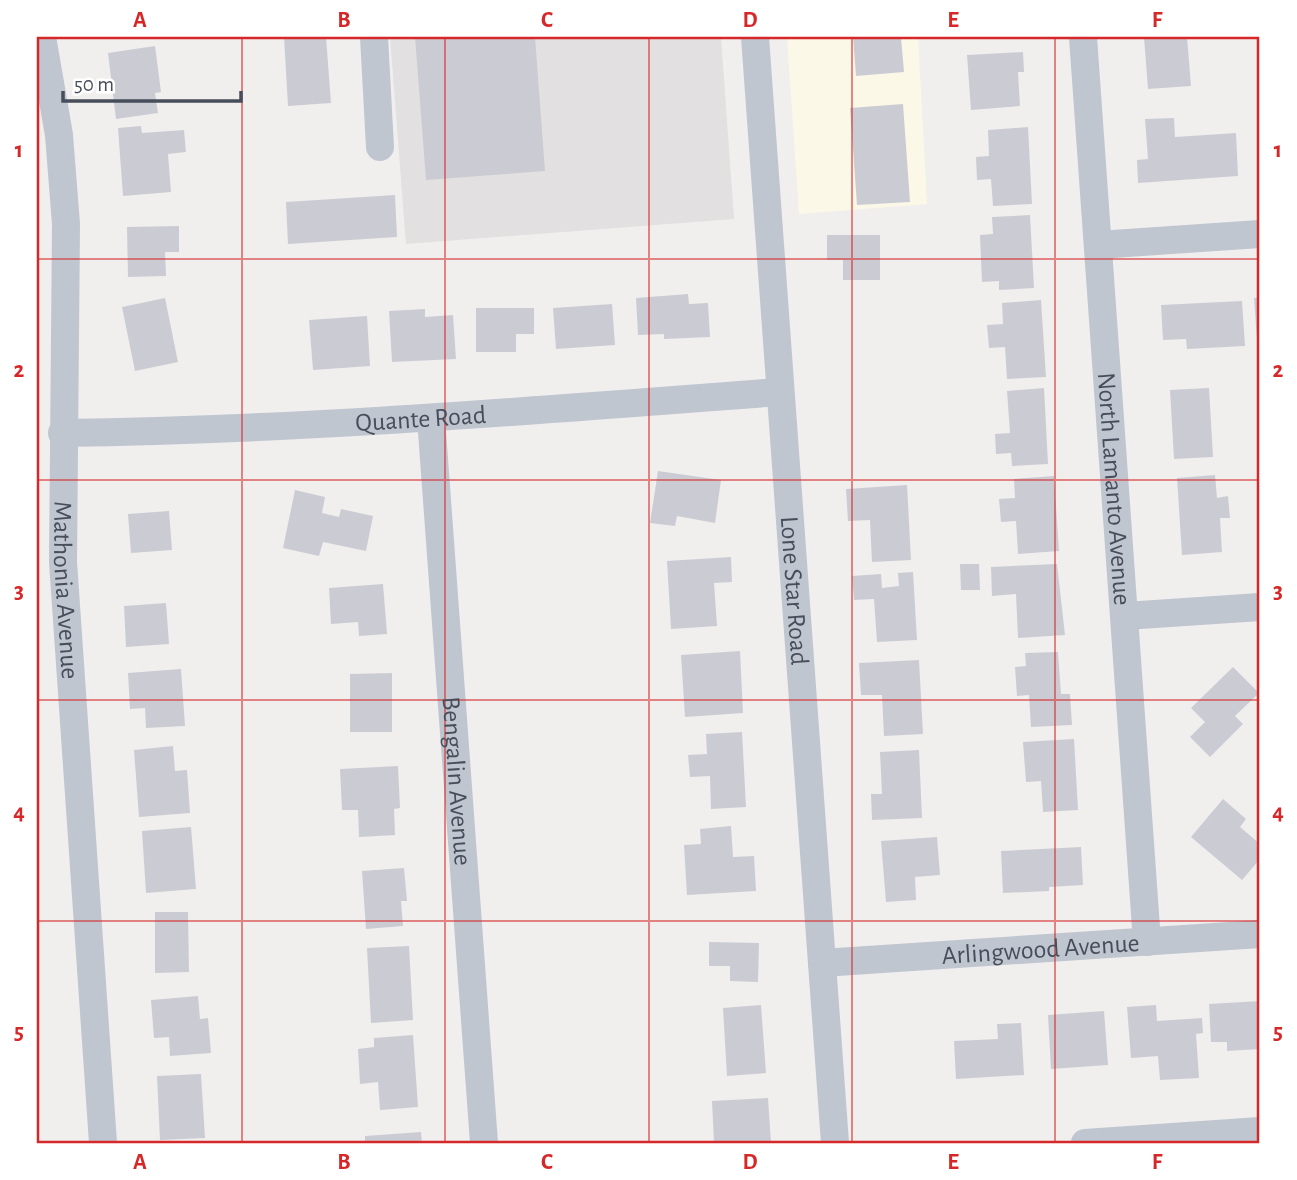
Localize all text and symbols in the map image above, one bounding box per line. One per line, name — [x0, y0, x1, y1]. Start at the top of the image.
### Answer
text: A — [133, 9, 147, 32]
text: B — [337, 9, 351, 32]
text: C — [541, 9, 553, 32]
text: D — [742, 9, 758, 32]
text: E — [947, 9, 959, 32]
text: F — [1152, 9, 1163, 32]
scale bar — [63, 60, 242, 104]
text: 50 m — [74, 74, 114, 95]
text: 1 — [15, 139, 23, 162]
text: 1 — [1274, 139, 1282, 162]
text: 2 — [14, 359, 25, 382]
text: 2 — [1273, 359, 1284, 382]
street label: North Lamanto Avenue — [1093, 371, 1135, 606]
street label: Quante Road — [355, 402, 487, 436]
street label: Mathonia Avenue — [49, 501, 83, 680]
street label: Lone Star Road — [776, 515, 812, 666]
text: 3 — [14, 580, 24, 603]
text: 3 — [1273, 580, 1283, 603]
street label: Bengalin Avenue — [437, 695, 476, 867]
text: 4 — [13, 801, 25, 824]
text: 4 — [1272, 801, 1284, 824]
street label: Arlingwood Avenue — [941, 930, 1140, 969]
text: 5 — [14, 1021, 24, 1044]
text: 5 — [1273, 1021, 1283, 1044]
text: A — [133, 1151, 147, 1174]
text: B — [337, 1151, 351, 1174]
text: C — [541, 1151, 553, 1174]
text: D — [742, 1151, 758, 1174]
text: E — [947, 1151, 959, 1174]
text: F — [1152, 1151, 1163, 1174]

